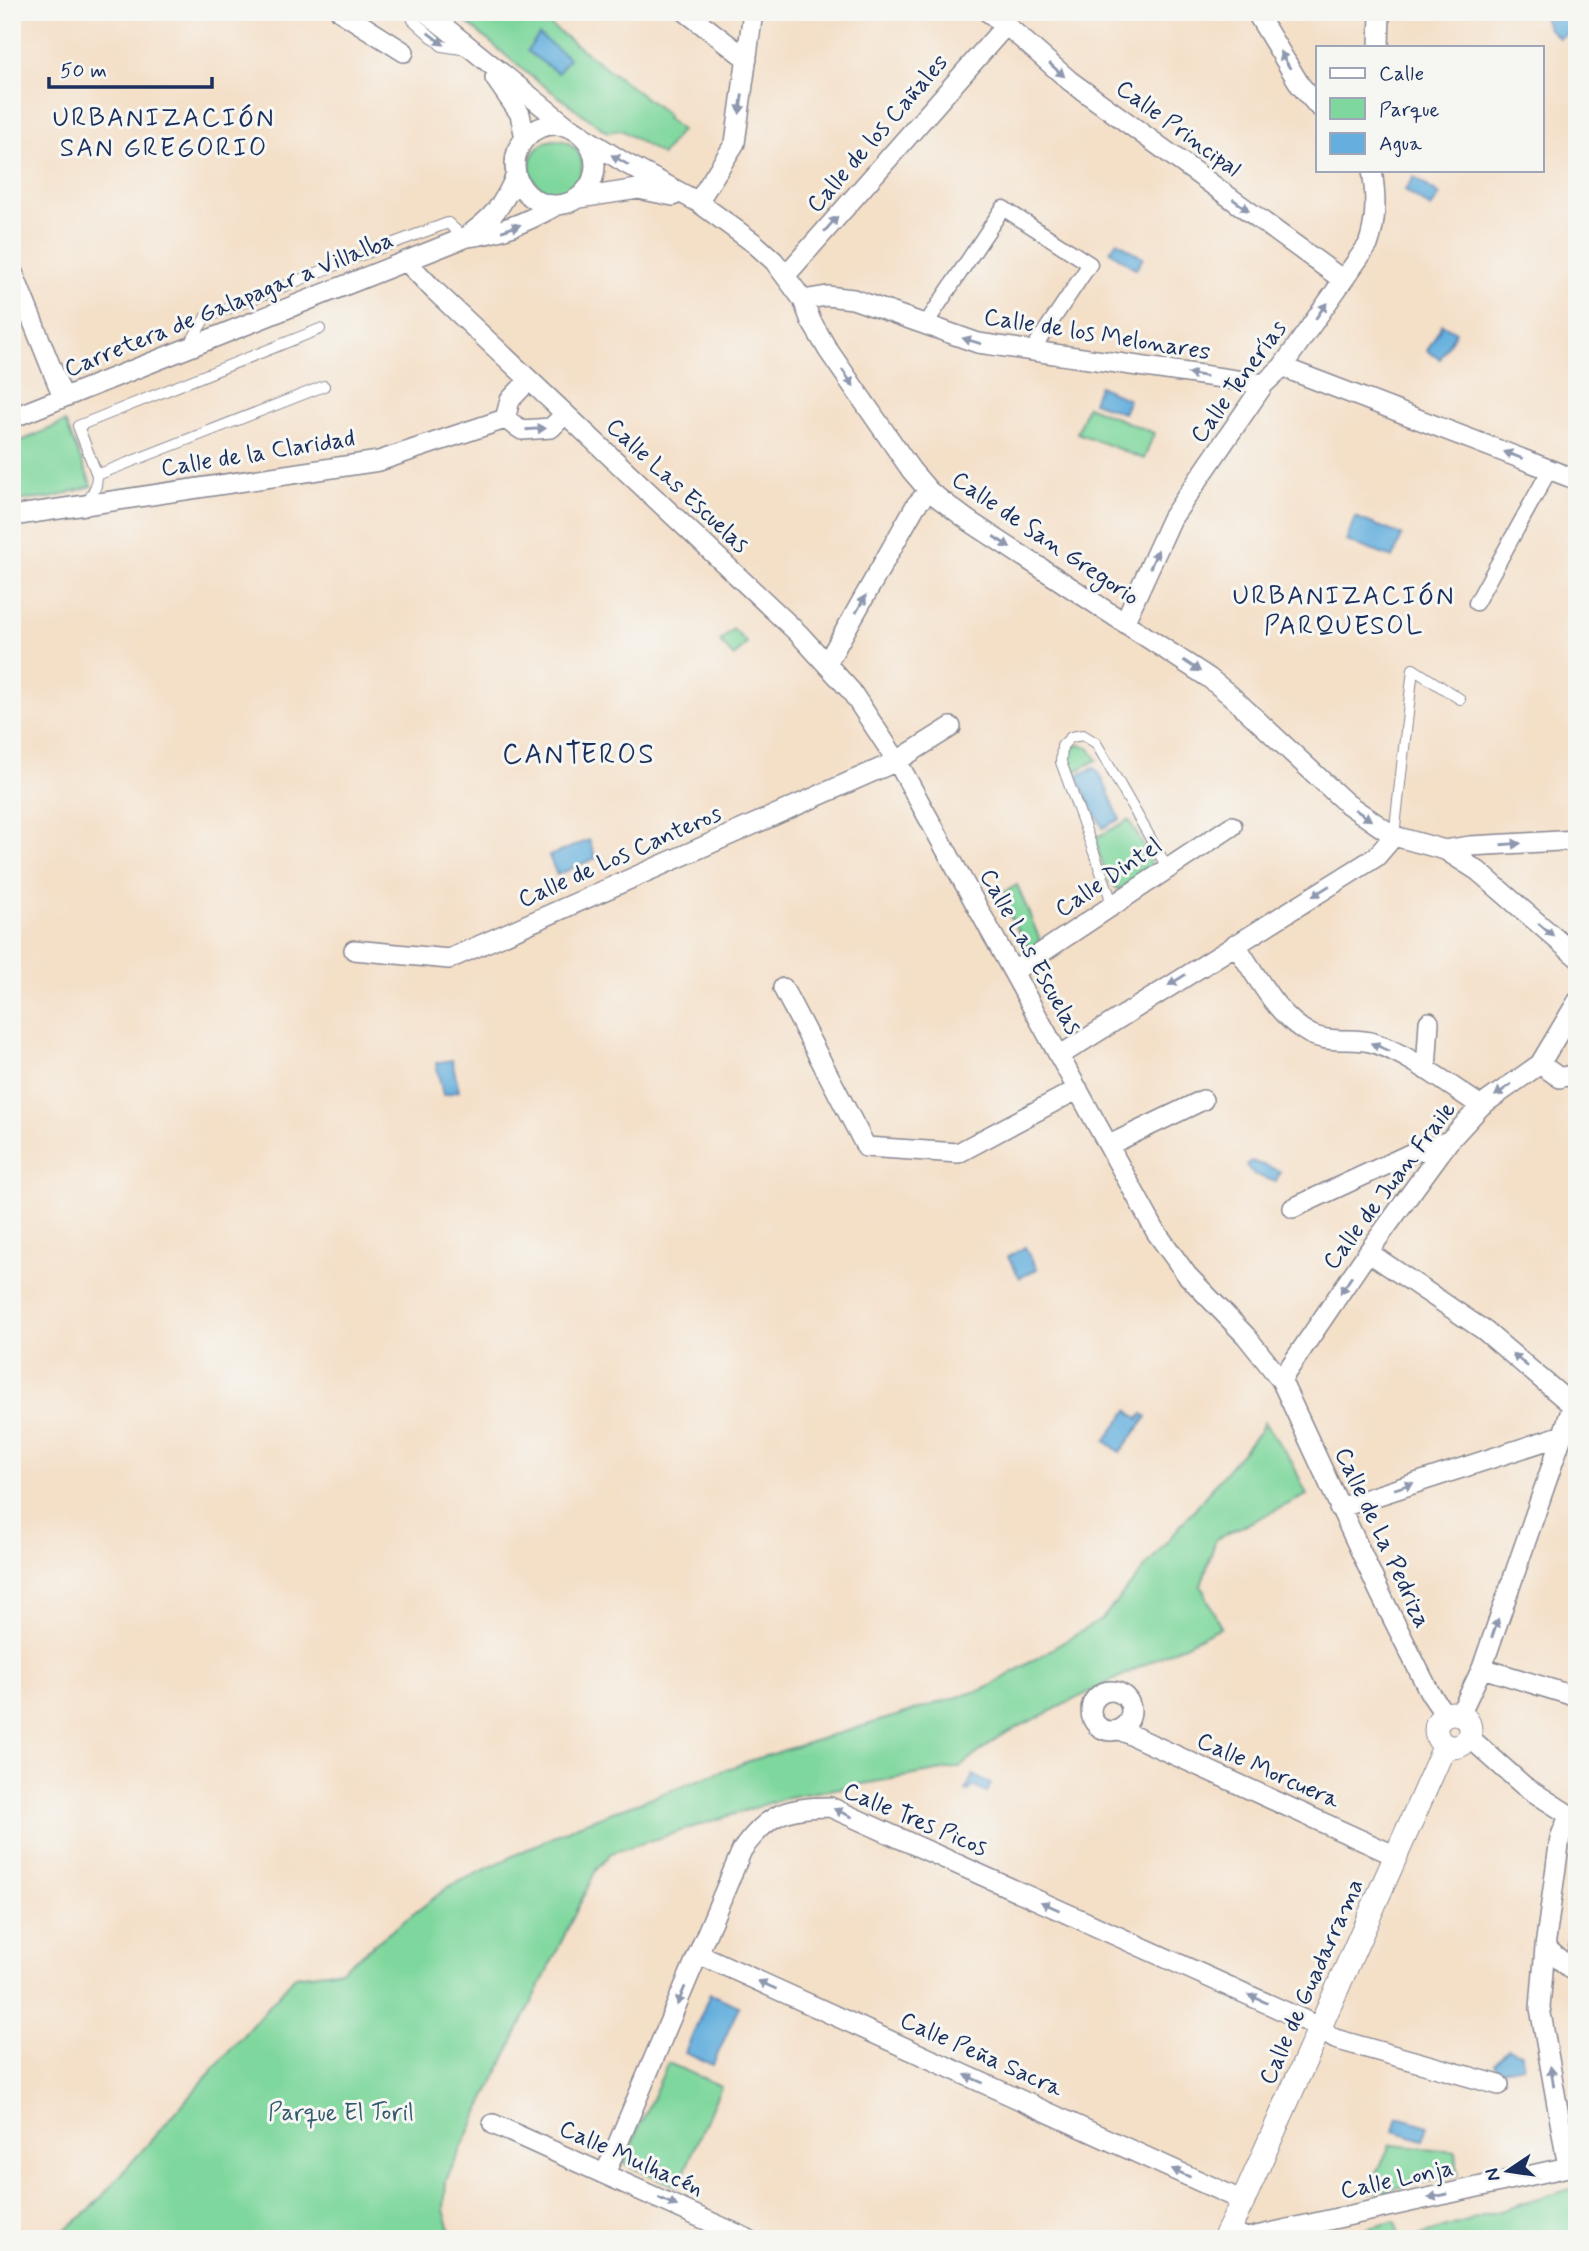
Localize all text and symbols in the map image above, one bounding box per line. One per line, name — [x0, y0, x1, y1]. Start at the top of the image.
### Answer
one-way arrow — [427, 32, 445, 46]
scale bar — [49, 46, 212, 90]
legend — [1316, 46, 1544, 172]
street label: Calle de los Cañales — [800, 48, 956, 220]
one-way arrow — [1279, 51, 1291, 70]
text: 50 m — [60, 57, 107, 85]
text: Calle — [1379, 60, 1424, 88]
one-way arrow — [1049, 62, 1066, 77]
street label: Calle Principal — [1109, 73, 1247, 185]
one-way arrow — [735, 93, 746, 115]
text: Parque — [1379, 96, 1440, 124]
district label: URBANIZACIÓN SAN GREGORIO — [52, 102, 276, 166]
text: Agua — [1379, 130, 1422, 158]
one-way arrow — [610, 154, 630, 167]
one-way arrow — [1232, 198, 1250, 212]
one-way arrow — [823, 215, 838, 232]
one-way arrow — [500, 222, 521, 233]
street label: Carretera de Galapagar a Villalba — [60, 225, 398, 385]
street label: Calle de los Melonares — [982, 302, 1213, 368]
one-way arrow — [1314, 302, 1328, 320]
street label: Calle Tenerías — [1184, 314, 1294, 450]
one-way arrow — [961, 335, 982, 345]
one-way arrow — [841, 369, 855, 387]
one-way arrow — [1186, 370, 1208, 381]
street label: Calle Las Escuelas — [599, 412, 755, 560]
street label: Calle de la Claridad — [159, 423, 357, 485]
one-way arrow — [525, 423, 547, 434]
one-way arrow — [1502, 449, 1523, 460]
street label: Calle de San Gregorio — [944, 465, 1145, 615]
one-way arrow — [992, 535, 1011, 548]
one-way arrow — [1148, 549, 1160, 569]
district label: URBANIZACIÓN PARQUESOL — [1232, 580, 1456, 644]
one-way arrow — [855, 594, 867, 613]
one-way arrow — [1182, 660, 1202, 673]
district label: CANTEROS — [502, 737, 656, 774]
street label: Calle de Los Canteros — [514, 798, 727, 916]
one-way arrow — [1354, 808, 1373, 821]
street label: Calle Dintel — [1050, 831, 1168, 925]
one-way arrow — [1500, 838, 1522, 849]
street label: Calle Las Escuelas — [972, 864, 1088, 1040]
one-way arrow — [1311, 885, 1330, 898]
one-way arrow — [1537, 922, 1555, 938]
one-way arrow — [1167, 974, 1187, 987]
one-way arrow — [1370, 1041, 1390, 1053]
one-way arrow — [1494, 1083, 1513, 1097]
street label: Calle de Juan Fraile — [1316, 1096, 1464, 1276]
one-way arrow — [1339, 1276, 1353, 1294]
one-way arrow — [1511, 1353, 1528, 1368]
street label: Calle de La Pedriza — [1327, 1443, 1437, 1633]
one-way arrow — [1393, 1481, 1414, 1491]
one-way arrow — [1490, 1618, 1501, 1639]
street label: Calle Morcuera — [1192, 1726, 1345, 1817]
street label: Calle Tres Picos — [838, 1776, 992, 1864]
one-way arrow — [832, 1807, 853, 1818]
street label: Calle de Guadarrama — [1253, 1874, 1371, 2090]
one-way arrow — [1040, 1900, 1060, 1912]
one-way arrow — [757, 1979, 777, 1991]
one-way arrow — [675, 1986, 686, 2007]
one-way arrow — [1248, 1993, 1268, 2005]
street label: Calle Peña Sacra — [895, 2005, 1068, 2105]
one-way arrow — [1546, 2065, 1557, 2087]
one-way arrow — [964, 2073, 984, 2085]
park label: Parque El Toril — [268, 2098, 414, 2129]
street label: Calle Mulhacén — [554, 2113, 708, 2205]
north arrow — [1474, 2136, 1544, 2206]
street label: Calle Lonja — [1338, 2153, 1456, 2207]
text: N — [1479, 2166, 1507, 2183]
one-way arrow — [1171, 2167, 1191, 2179]
one-way arrow — [1427, 2190, 1449, 2201]
one-way arrow — [657, 2197, 678, 2208]

